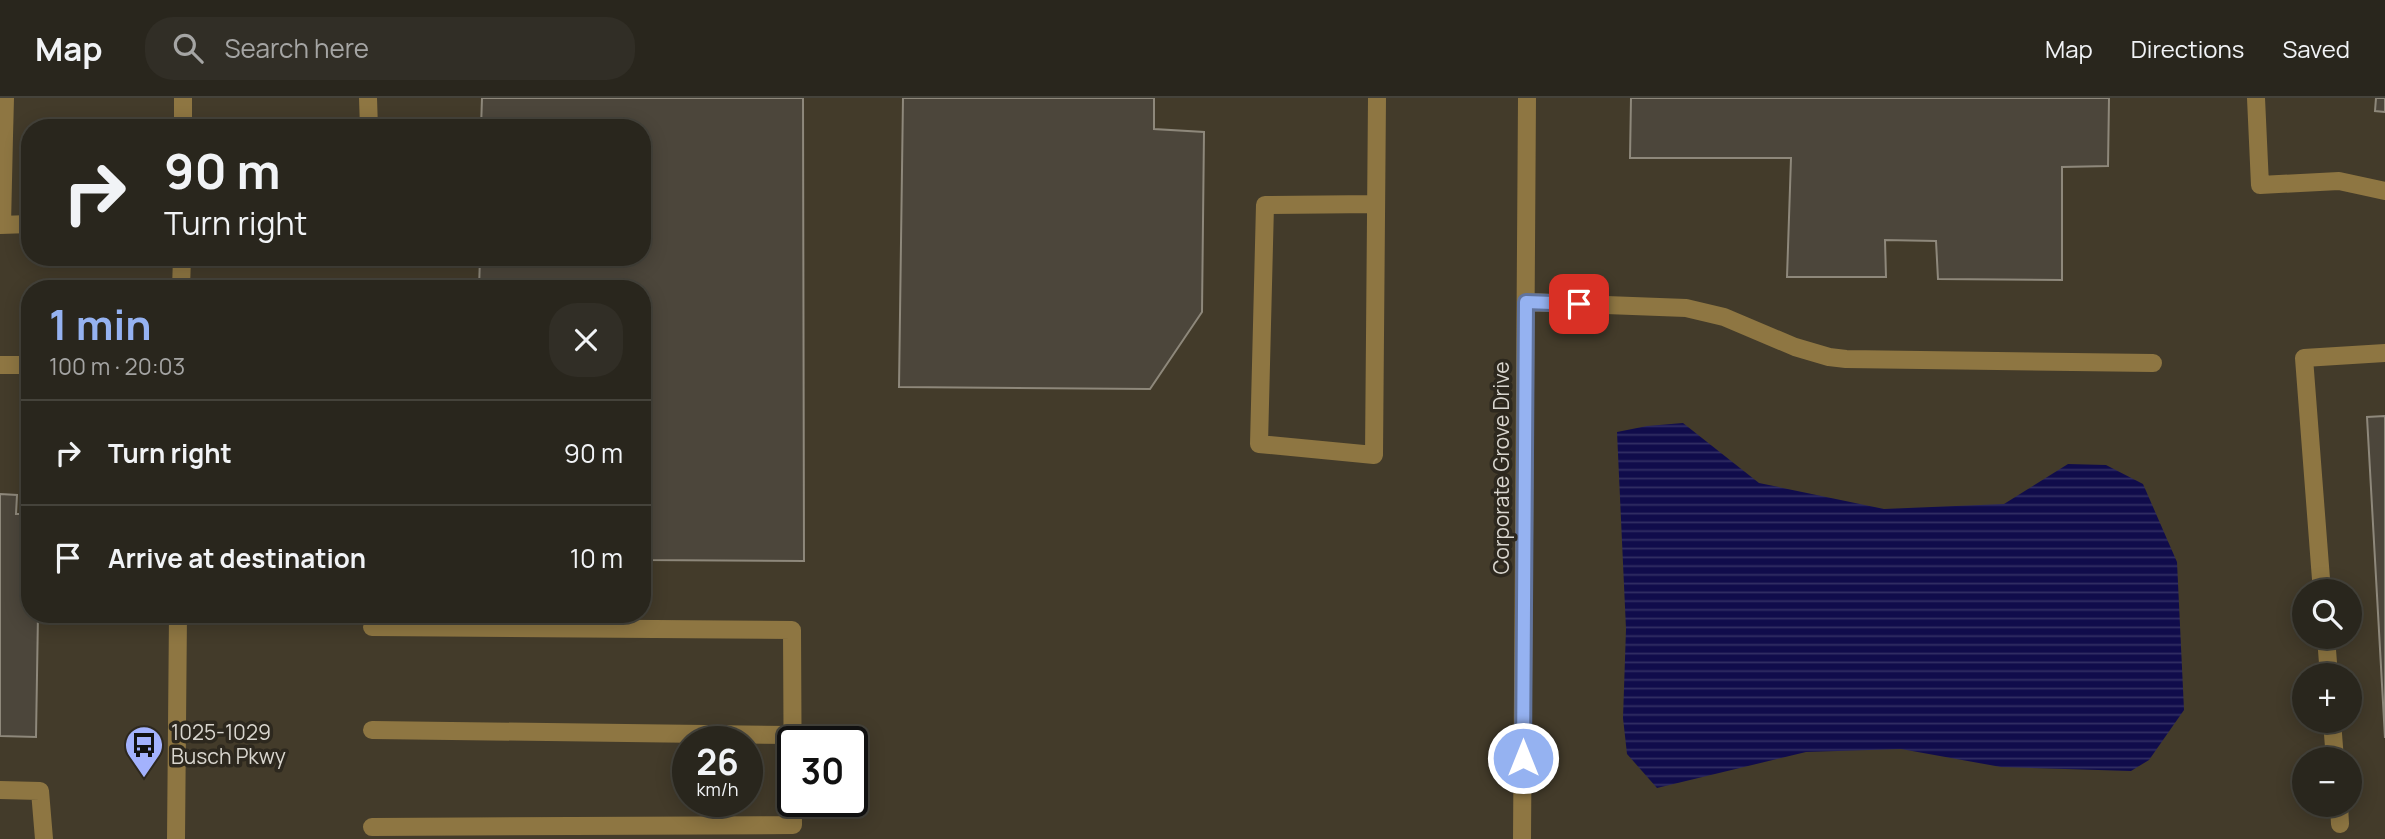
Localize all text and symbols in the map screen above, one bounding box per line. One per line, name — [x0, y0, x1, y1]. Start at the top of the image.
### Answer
search box — [145, 17, 635, 80]
text: Map — [35, 26, 103, 71]
icon: search — [169, 29, 207, 67]
text: Search here — [225, 30, 369, 66]
text: Map — [2045, 32, 2093, 65]
text: Directions — [2131, 32, 2244, 65]
text: Saved — [2282, 32, 2350, 65]
text: 90 m — [164, 137, 281, 204]
icon: right — [49, 147, 140, 238]
text: Turn right — [164, 201, 307, 245]
pin — [1549, 274, 1609, 334]
icon: arrive — [1560, 285, 1598, 323]
text: 1 min — [49, 295, 152, 353]
button: close — [549, 303, 623, 377]
text: 100 m · 20:03 — [49, 350, 185, 382]
street label: Corporate Grove Drive — [1487, 361, 1515, 575]
icon: right — [49, 434, 87, 472]
text: Turn right — [108, 435, 232, 471]
text: 90 m — [564, 435, 623, 471]
icon: arrive — [49, 539, 87, 577]
text: Arrive at destination — [108, 540, 366, 576]
text: 10 m — [570, 540, 623, 576]
map controls — [2292, 579, 2362, 817]
button: search — [2292, 579, 2362, 649]
button: + — [2292, 663, 2362, 733]
place label: 1025-1029 Busch Pkwy — [171, 718, 286, 770]
position arrow — [1486, 721, 1560, 795]
bus stop icon: 1025-1029 Busch Pkwy — [123, 724, 165, 779]
speed limit sign: 30 — [777, 726, 868, 817]
text: 26 — [696, 738, 739, 786]
button: − — [2292, 747, 2362, 817]
text: km/h — [697, 777, 738, 801]

